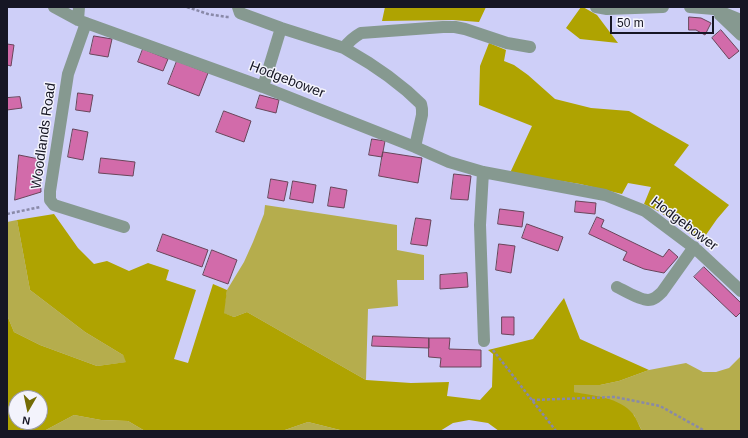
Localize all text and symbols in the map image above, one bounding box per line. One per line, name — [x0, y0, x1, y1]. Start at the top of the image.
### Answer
scale bar — [612, 8, 716, 34]
text: 50 m — [617, 16, 644, 30]
street label: Hodgebower — [247, 58, 327, 102]
street label: Woodlands Road — [28, 82, 60, 190]
street label: Hodgebower — [647, 193, 721, 255]
north arrow — [8, 390, 48, 430]
text: N — [21, 414, 31, 427]

